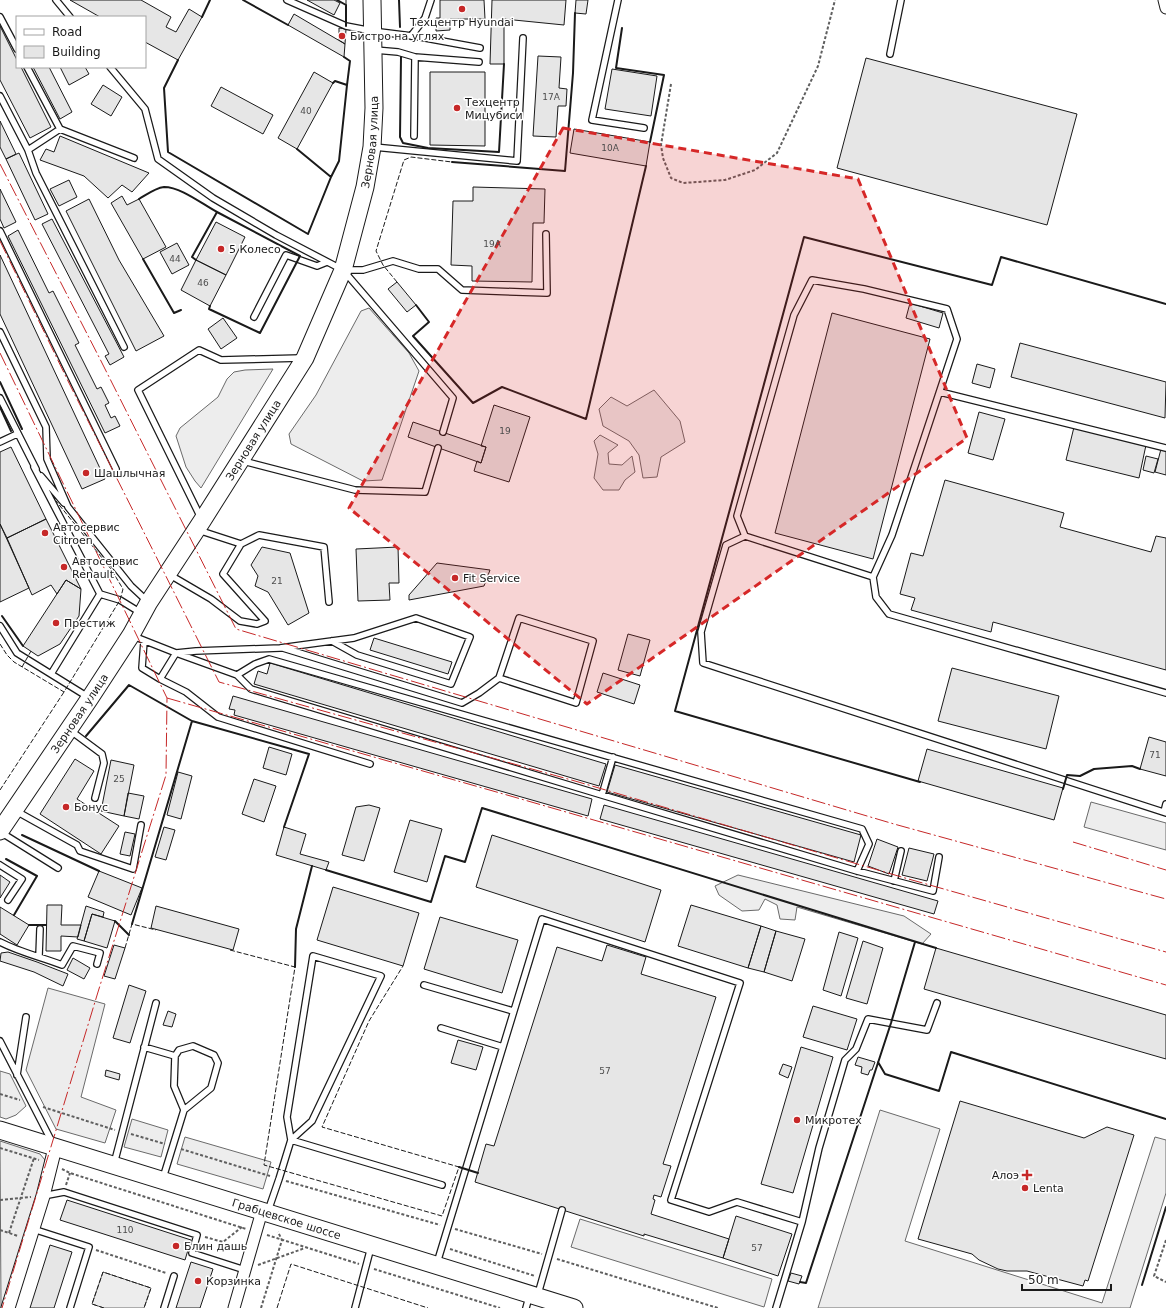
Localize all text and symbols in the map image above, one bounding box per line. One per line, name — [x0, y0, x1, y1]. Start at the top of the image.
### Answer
marker: Техцентр Hyundai — [457, 4, 467, 14]
legend — [16, 16, 146, 68]
place label: Техцентр Hyundai — [409, 16, 514, 29]
text: Road — [52, 25, 82, 39]
place label: Бистро на углях — [350, 30, 445, 43]
marker: Бистро на углях — [337, 31, 347, 41]
text: Building — [52, 45, 101, 59]
house number: 17А — [542, 92, 561, 102]
street label: Зерновая улица — [358, 96, 381, 189]
place label: Техцентр Мицубиси — [464, 96, 523, 122]
marker: Техцентр Мицубиси — [452, 103, 462, 113]
house number: 40 — [300, 106, 312, 116]
house number: 10А — [601, 143, 620, 153]
house number: 19А — [483, 239, 502, 249]
place label: 5 Колесо — [229, 243, 281, 256]
marker: 5 Колесо — [216, 244, 226, 254]
house number: 44 — [169, 254, 181, 264]
house number: 46 — [197, 278, 209, 288]
street label: Зерновая улица — [223, 397, 284, 483]
house number: 19 — [499, 426, 511, 436]
place label: Шашлычная — [94, 467, 165, 480]
marker: Шашлычная — [81, 468, 91, 478]
place label: Автосервис Citroen — [53, 521, 120, 547]
marker: Автосервис Citroen — [40, 528, 50, 538]
place label: Автосервис Renault — [72, 555, 139, 581]
marker: Автосервис Renault — [59, 562, 69, 572]
place label: Fit Service — [463, 572, 520, 585]
marker: Fit Service — [450, 573, 460, 583]
house number: 21 — [271, 576, 283, 586]
place label: Престиж — [64, 617, 116, 630]
marker: Престиж — [51, 618, 61, 628]
street label: Зерновая улица — [48, 671, 111, 756]
house number: 71 — [1149, 750, 1161, 760]
house number: 25 — [113, 774, 125, 784]
place label: Бонус — [74, 801, 108, 814]
marker: Бонус — [61, 802, 71, 812]
house number: 57 — [599, 1066, 611, 1076]
place label: Микротех — [805, 1114, 862, 1127]
marker: Микротех — [792, 1115, 802, 1125]
place label: Алоэ — [992, 1169, 1019, 1182]
marker: Алоэ — [1022, 1170, 1032, 1180]
place label: Lenta — [1033, 1182, 1064, 1195]
marker: Lenta — [1020, 1183, 1030, 1193]
street label: Грабцевское шоссе — [230, 1196, 343, 1242]
house number: 110 — [116, 1225, 134, 1235]
place label: Блин дашь — [184, 1240, 247, 1253]
marker: Блин дашь — [171, 1241, 181, 1251]
house number: 57 — [751, 1243, 763, 1253]
scale bar — [1022, 1266, 1111, 1292]
text: 50 m — [1028, 1273, 1059, 1287]
place label: Корзинка — [206, 1275, 261, 1288]
marker: Корзинка — [193, 1276, 203, 1286]

